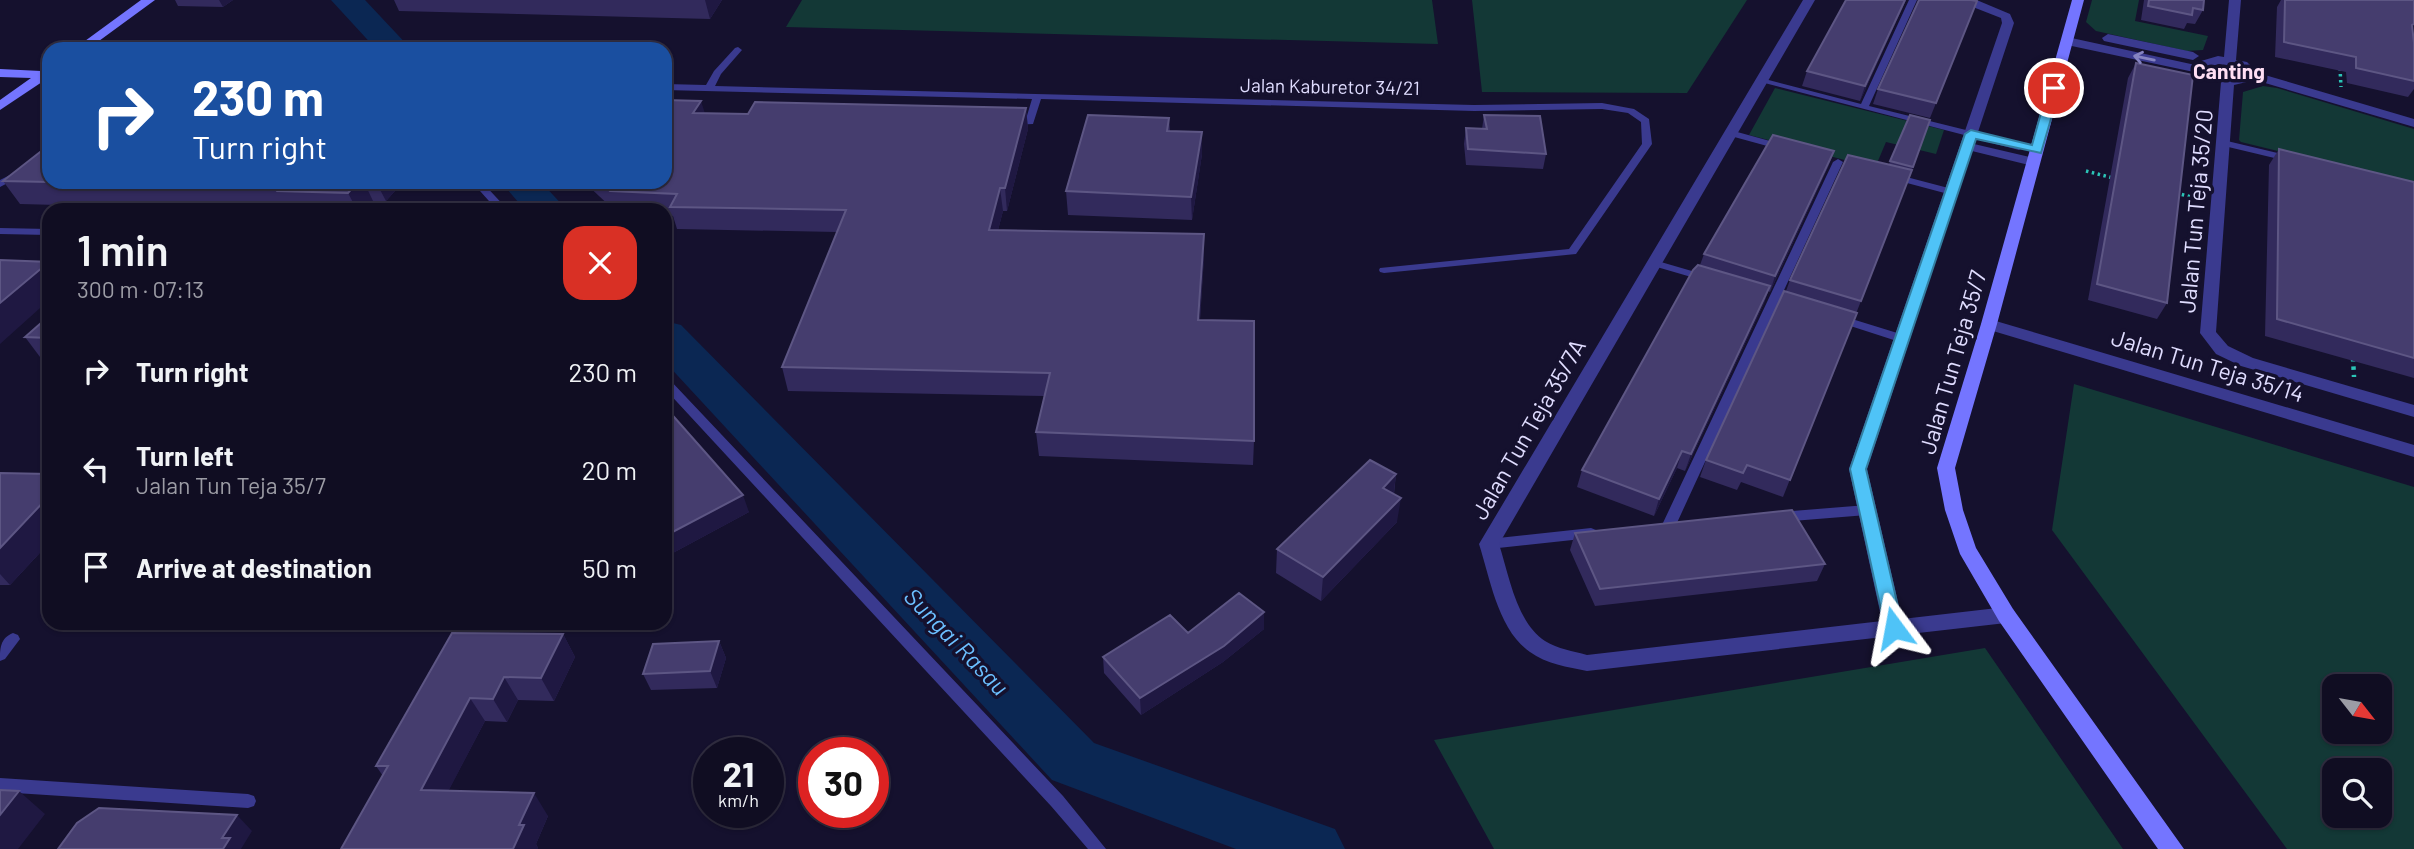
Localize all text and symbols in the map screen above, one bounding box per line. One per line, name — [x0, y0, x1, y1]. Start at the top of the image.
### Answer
one-way arrow — [2133, 51, 2156, 64]
pin — [2024, 58, 2084, 118]
district label: Canting — [2193, 58, 2265, 83]
text: 230 m — [192, 67, 324, 126]
icon: arrive — [2035, 69, 2073, 107]
icon: right — [77, 70, 168, 161]
street label: Jalan Kaburetor 34/21 — [1240, 73, 1420, 99]
street label: Jalan Tun Teja 35/20 — [2172, 108, 2218, 314]
text: Turn right — [192, 127, 327, 165]
text: 1 min — [77, 224, 169, 274]
button: close — [563, 226, 637, 300]
street label: Jalan Tun Teja 35/7 — [1912, 267, 1992, 457]
text: 300 m · 07:13 — [77, 275, 204, 303]
street label: Jalan Tun Teja 35/14 — [2108, 322, 2308, 408]
street label: Jalan Tun Teja 35/7A — [1465, 334, 1591, 524]
icon: right — [77, 352, 115, 390]
text: Turn right — [136, 356, 249, 387]
text: 230 m — [568, 356, 637, 387]
text: Turn left — [136, 440, 234, 471]
icon: left — [77, 450, 115, 488]
text: 20 m — [582, 454, 637, 485]
text: Jalan Tun Teja 35/7 — [136, 471, 326, 499]
icon: arrive — [77, 548, 115, 586]
text: Arrive at destination — [136, 552, 372, 583]
text: 50 m — [582, 552, 637, 583]
water label: Sungai Rasau — [899, 581, 1015, 701]
position arrow — [1857, 591, 1931, 665]
north arrow — [2322, 674, 2392, 744]
map controls — [2322, 674, 2392, 828]
speed limit sign: 30 — [798, 737, 889, 828]
text: 21 — [723, 752, 754, 794]
button: search — [2322, 758, 2392, 828]
text: km/h — [718, 789, 759, 811]

